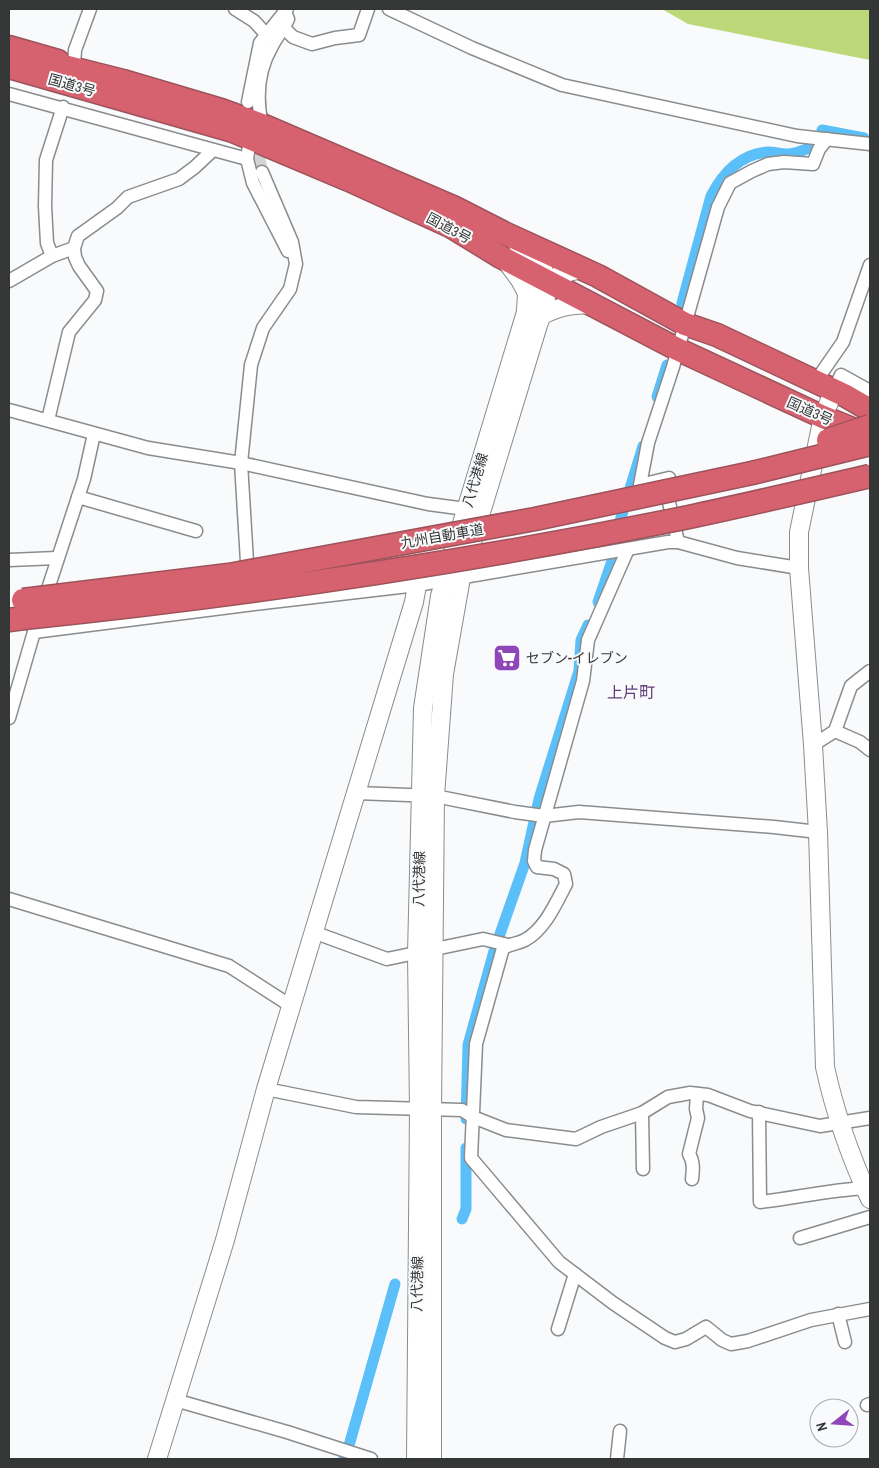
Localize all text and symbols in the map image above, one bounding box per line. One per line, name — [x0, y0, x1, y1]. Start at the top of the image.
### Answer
street label: 国道3号 — [46, 70, 98, 100]
street label: 国道3号 — [423, 209, 475, 247]
street label: 国道3号 — [784, 393, 836, 429]
street label: 八代港線 — [458, 451, 492, 509]
street label: 九州自動車道 — [399, 520, 485, 552]
supermarket icon: セブン-イレブン — [492, 643, 522, 673]
place label: セブン-イレブン — [526, 649, 628, 667]
district label: 上片町 — [607, 681, 655, 703]
street label: 八代港線 — [410, 851, 428, 907]
street label: 八代港線 — [408, 1256, 426, 1312]
north arrow — [809, 1398, 859, 1448]
text: N — [812, 1420, 831, 1433]

